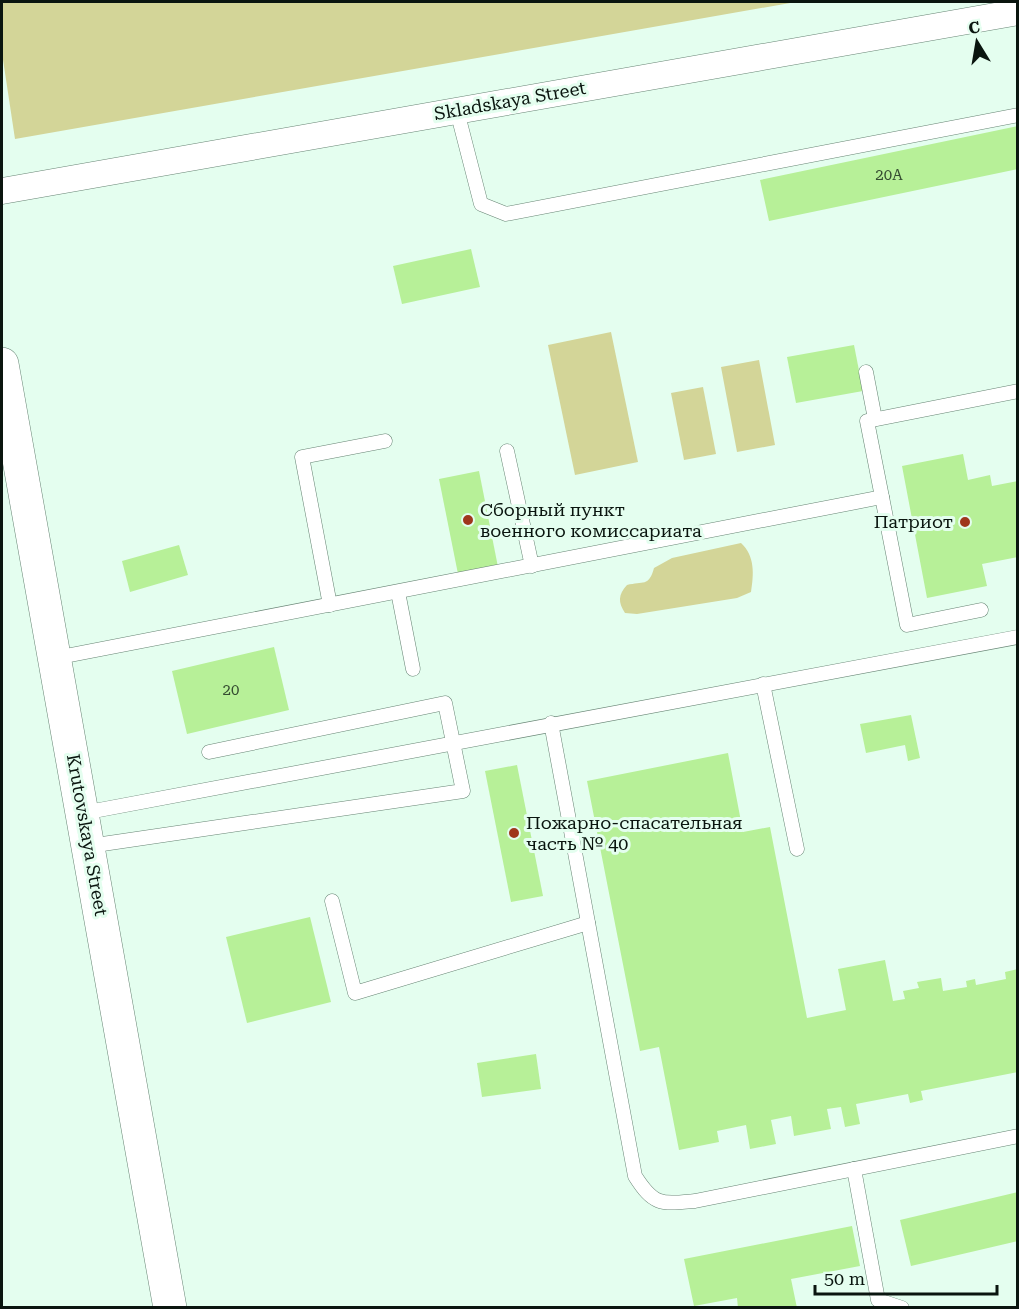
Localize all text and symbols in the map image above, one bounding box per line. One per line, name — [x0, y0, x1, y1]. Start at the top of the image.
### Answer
north arrow — [947, 12, 1007, 72]
text: С — [967, 17, 982, 38]
street label: Skladskaya Street — [432, 77, 588, 124]
house number: 20А — [875, 166, 903, 184]
place label: Сборный пункт военного комиссариата — [480, 499, 702, 541]
place label: Патриот — [874, 511, 953, 532]
marker: Сборный пункт военного комиссариата — [461, 513, 475, 527]
marker: Патриот — [958, 515, 972, 529]
house number: 20 — [223, 681, 239, 699]
street label: Krutovskaya Street — [63, 752, 112, 918]
place label: Пожарно-спасательная часть № 40 — [526, 812, 743, 854]
marker: Пожарно-спасательная часть № 40 — [507, 826, 521, 840]
scale bar — [815, 1258, 996, 1296]
text: 50 m — [824, 1268, 865, 1289]

